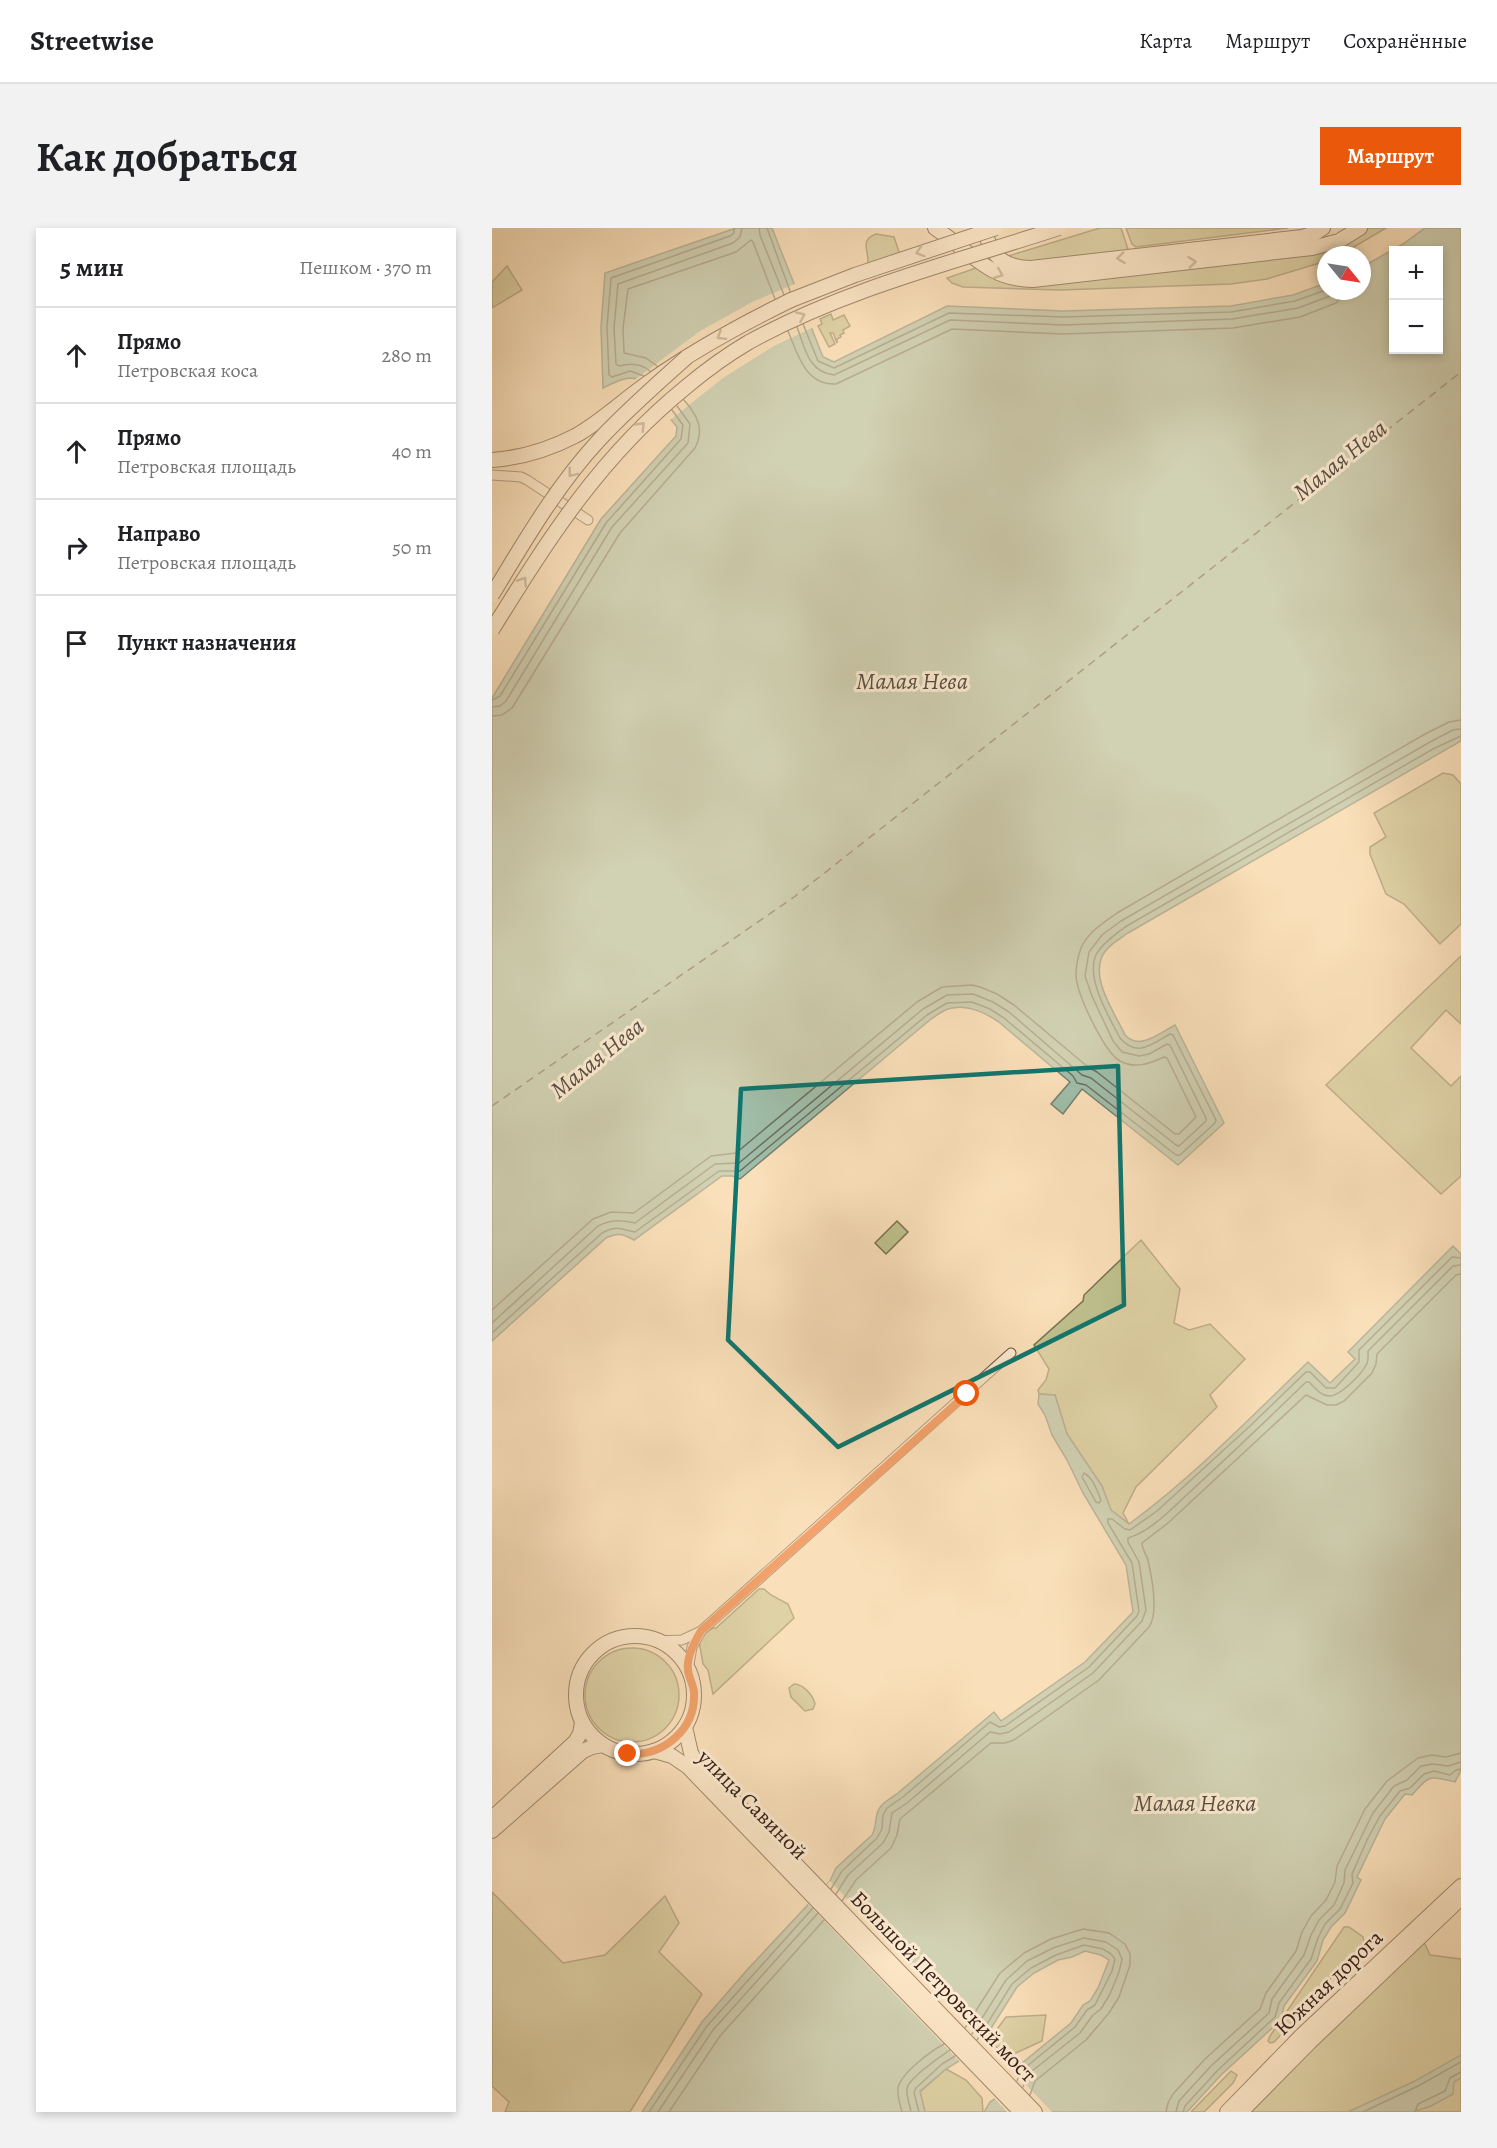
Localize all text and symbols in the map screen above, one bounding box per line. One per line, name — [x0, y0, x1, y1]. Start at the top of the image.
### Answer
text: Streetwise — [30, 22, 154, 60]
text: Карта — [1139, 27, 1192, 55]
text: Маршрут — [1225, 27, 1310, 55]
text: Сохранённые — [1343, 27, 1467, 55]
button: Маршрут — [1320, 127, 1461, 185]
text: Как добраться — [36, 128, 298, 185]
one-way arrow — [915, 245, 926, 258]
north arrow — [1317, 246, 1371, 300]
map controls — [1389, 246, 1443, 354]
button: + — [1389, 246, 1443, 300]
text: 5 мин — [60, 250, 124, 285]
one-way arrow — [1116, 251, 1126, 264]
text: Пешком · 370 m — [299, 254, 432, 281]
one-way arrow — [1188, 256, 1197, 269]
one-way arrow — [993, 267, 1004, 279]
button: − — [1389, 300, 1443, 354]
one-way arrow — [794, 312, 805, 324]
text: Прямо — [117, 327, 181, 357]
one-way arrow — [717, 329, 727, 341]
icon: ahead — [60, 339, 93, 372]
text: 280 m — [382, 342, 432, 369]
text: Петровская коса — [117, 357, 258, 384]
water label: Малая Нева — [1286, 412, 1394, 508]
text: Прямо — [117, 423, 181, 453]
one-way arrow — [634, 423, 645, 434]
icon: ahead — [60, 435, 93, 468]
text: 40 m — [392, 438, 432, 465]
text: Петровская площадь — [117, 453, 296, 480]
one-way arrow — [569, 467, 580, 478]
text: Направо — [117, 519, 200, 549]
icon: right — [60, 531, 93, 564]
text: 50 m — [392, 534, 432, 561]
text: Петровская площадь — [117, 549, 296, 576]
one-way arrow — [516, 577, 527, 588]
icon: arrive — [60, 627, 93, 660]
text: Пункт назначения — [117, 628, 296, 658]
water label: Малая Нева — [856, 665, 968, 697]
water label: Малая Нева — [543, 1010, 651, 1106]
route start — [953, 1380, 979, 1406]
route end — [614, 1740, 640, 1766]
street label: улица Савиной — [690, 1742, 814, 1866]
water label: Малая Невка — [1134, 1787, 1256, 1819]
street label: Большой Петровский мост — [844, 1884, 1043, 2089]
street label: Южная дорога — [1268, 1923, 1390, 2042]

